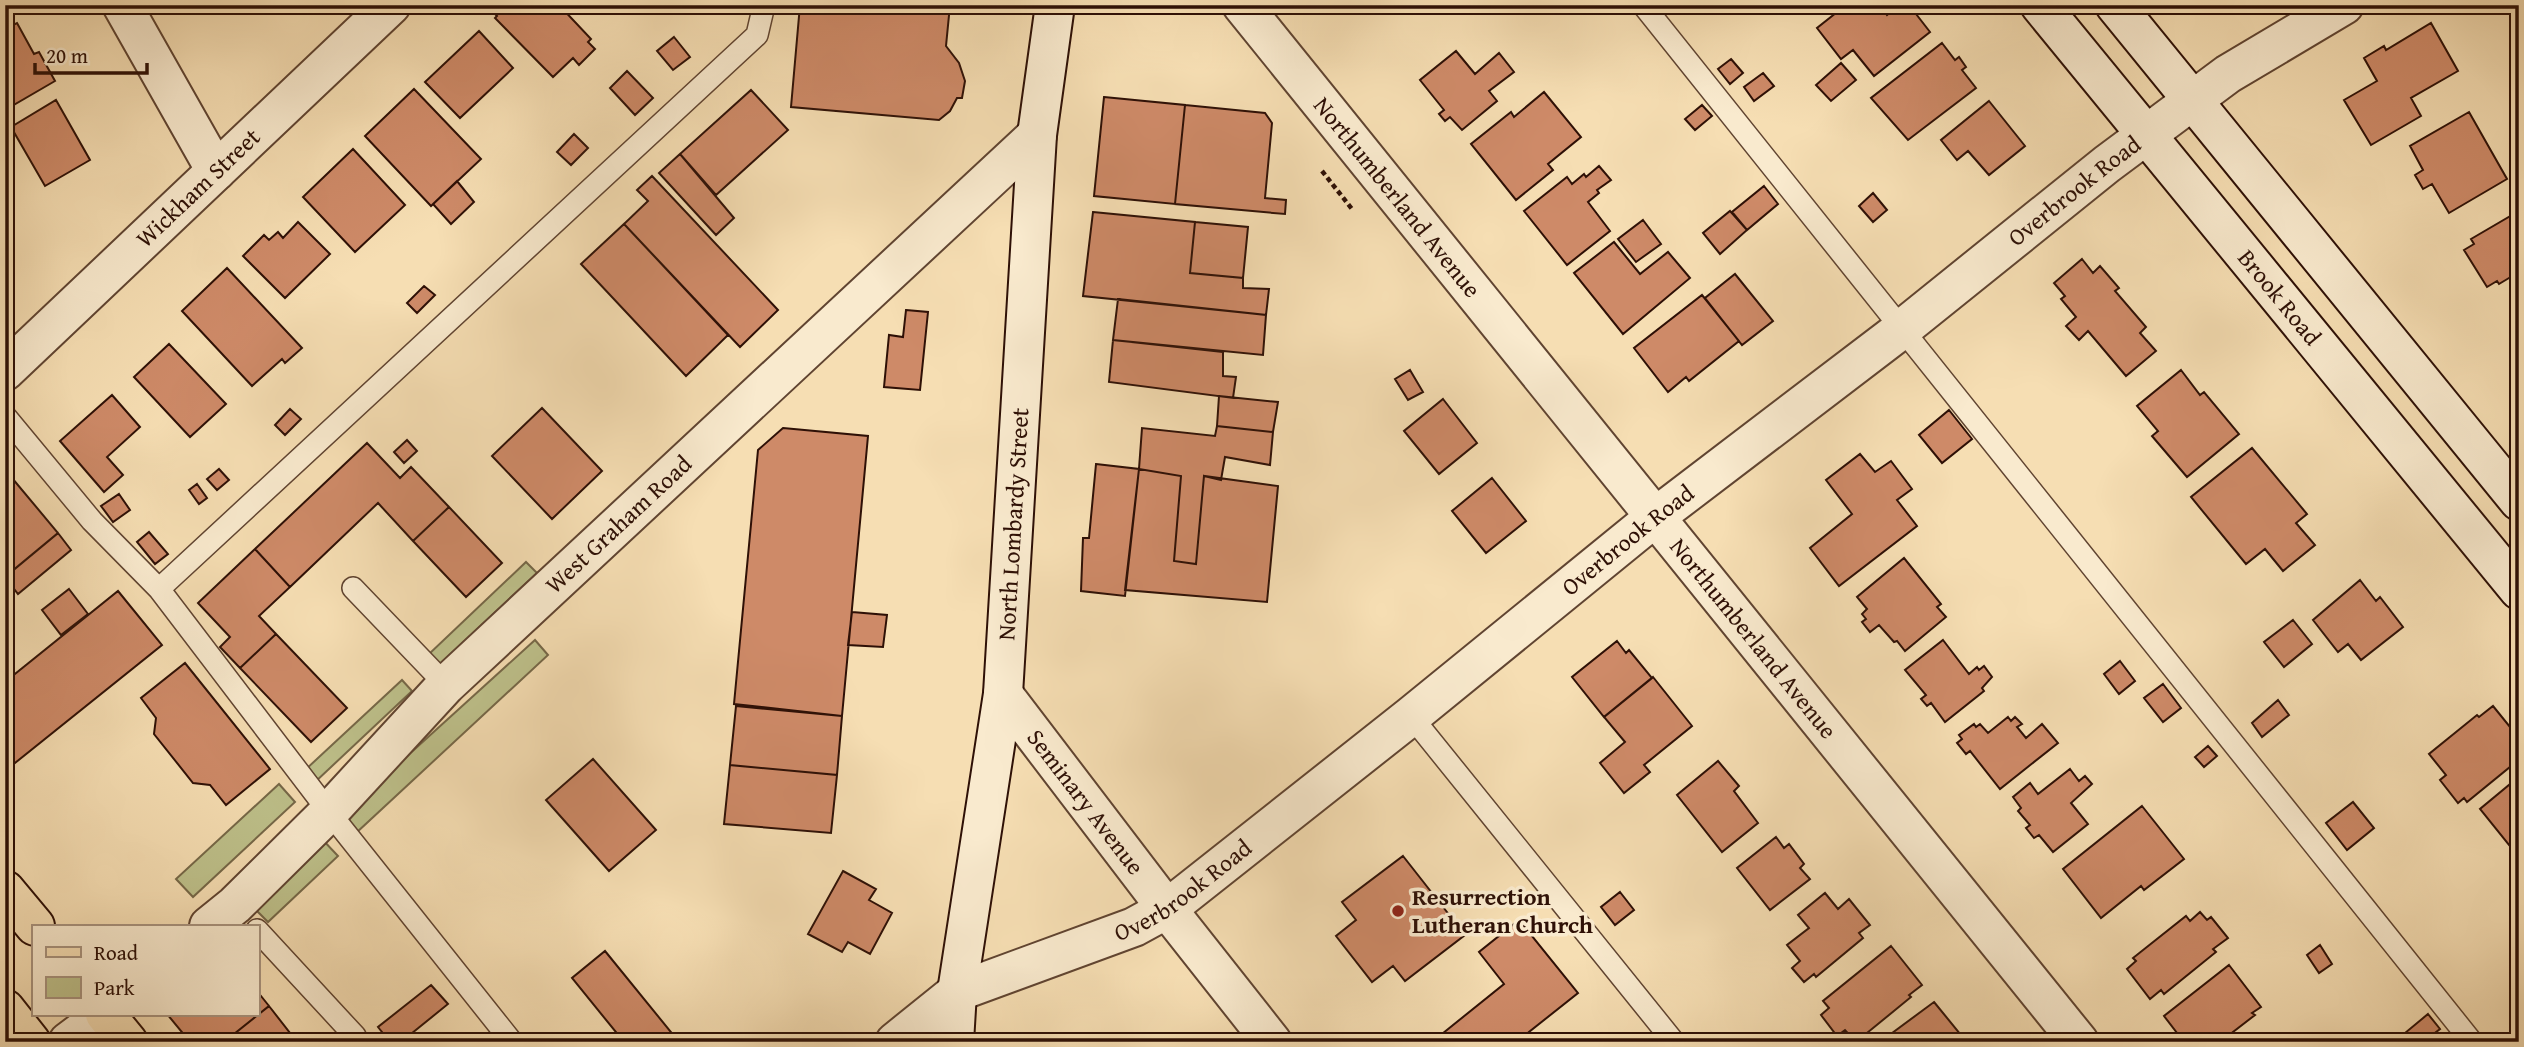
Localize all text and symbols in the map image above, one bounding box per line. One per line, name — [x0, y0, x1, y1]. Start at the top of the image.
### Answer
scale bar — [35, 32, 147, 76]
text: 20 m — [46, 40, 88, 71]
street label: Northumberland Avenue — [1306, 89, 1489, 305]
street label: Wickham Street — [128, 119, 268, 255]
street label: Overbrook Road — [2000, 127, 2148, 254]
street label: Brook Road — [2230, 241, 2330, 353]
street label: North Lombardy Street — [988, 406, 1037, 641]
street label: West Graham Road — [537, 447, 699, 601]
street label: Overbrook Road — [1553, 476, 1701, 604]
street label: Northumberland Avenue — [1662, 530, 1846, 746]
street label: Seminary Avenue — [1019, 722, 1153, 882]
street label: Overbrook Road — [1109, 830, 1259, 950]
place label: Resurrection Lutheran Church — [1412, 879, 1593, 942]
marker: Resurrection Lutheran Church — [1390, 903, 1406, 919]
legend — [32, 925, 259, 1016]
text: Road — [94, 937, 139, 968]
text: Park — [94, 972, 135, 1003]

